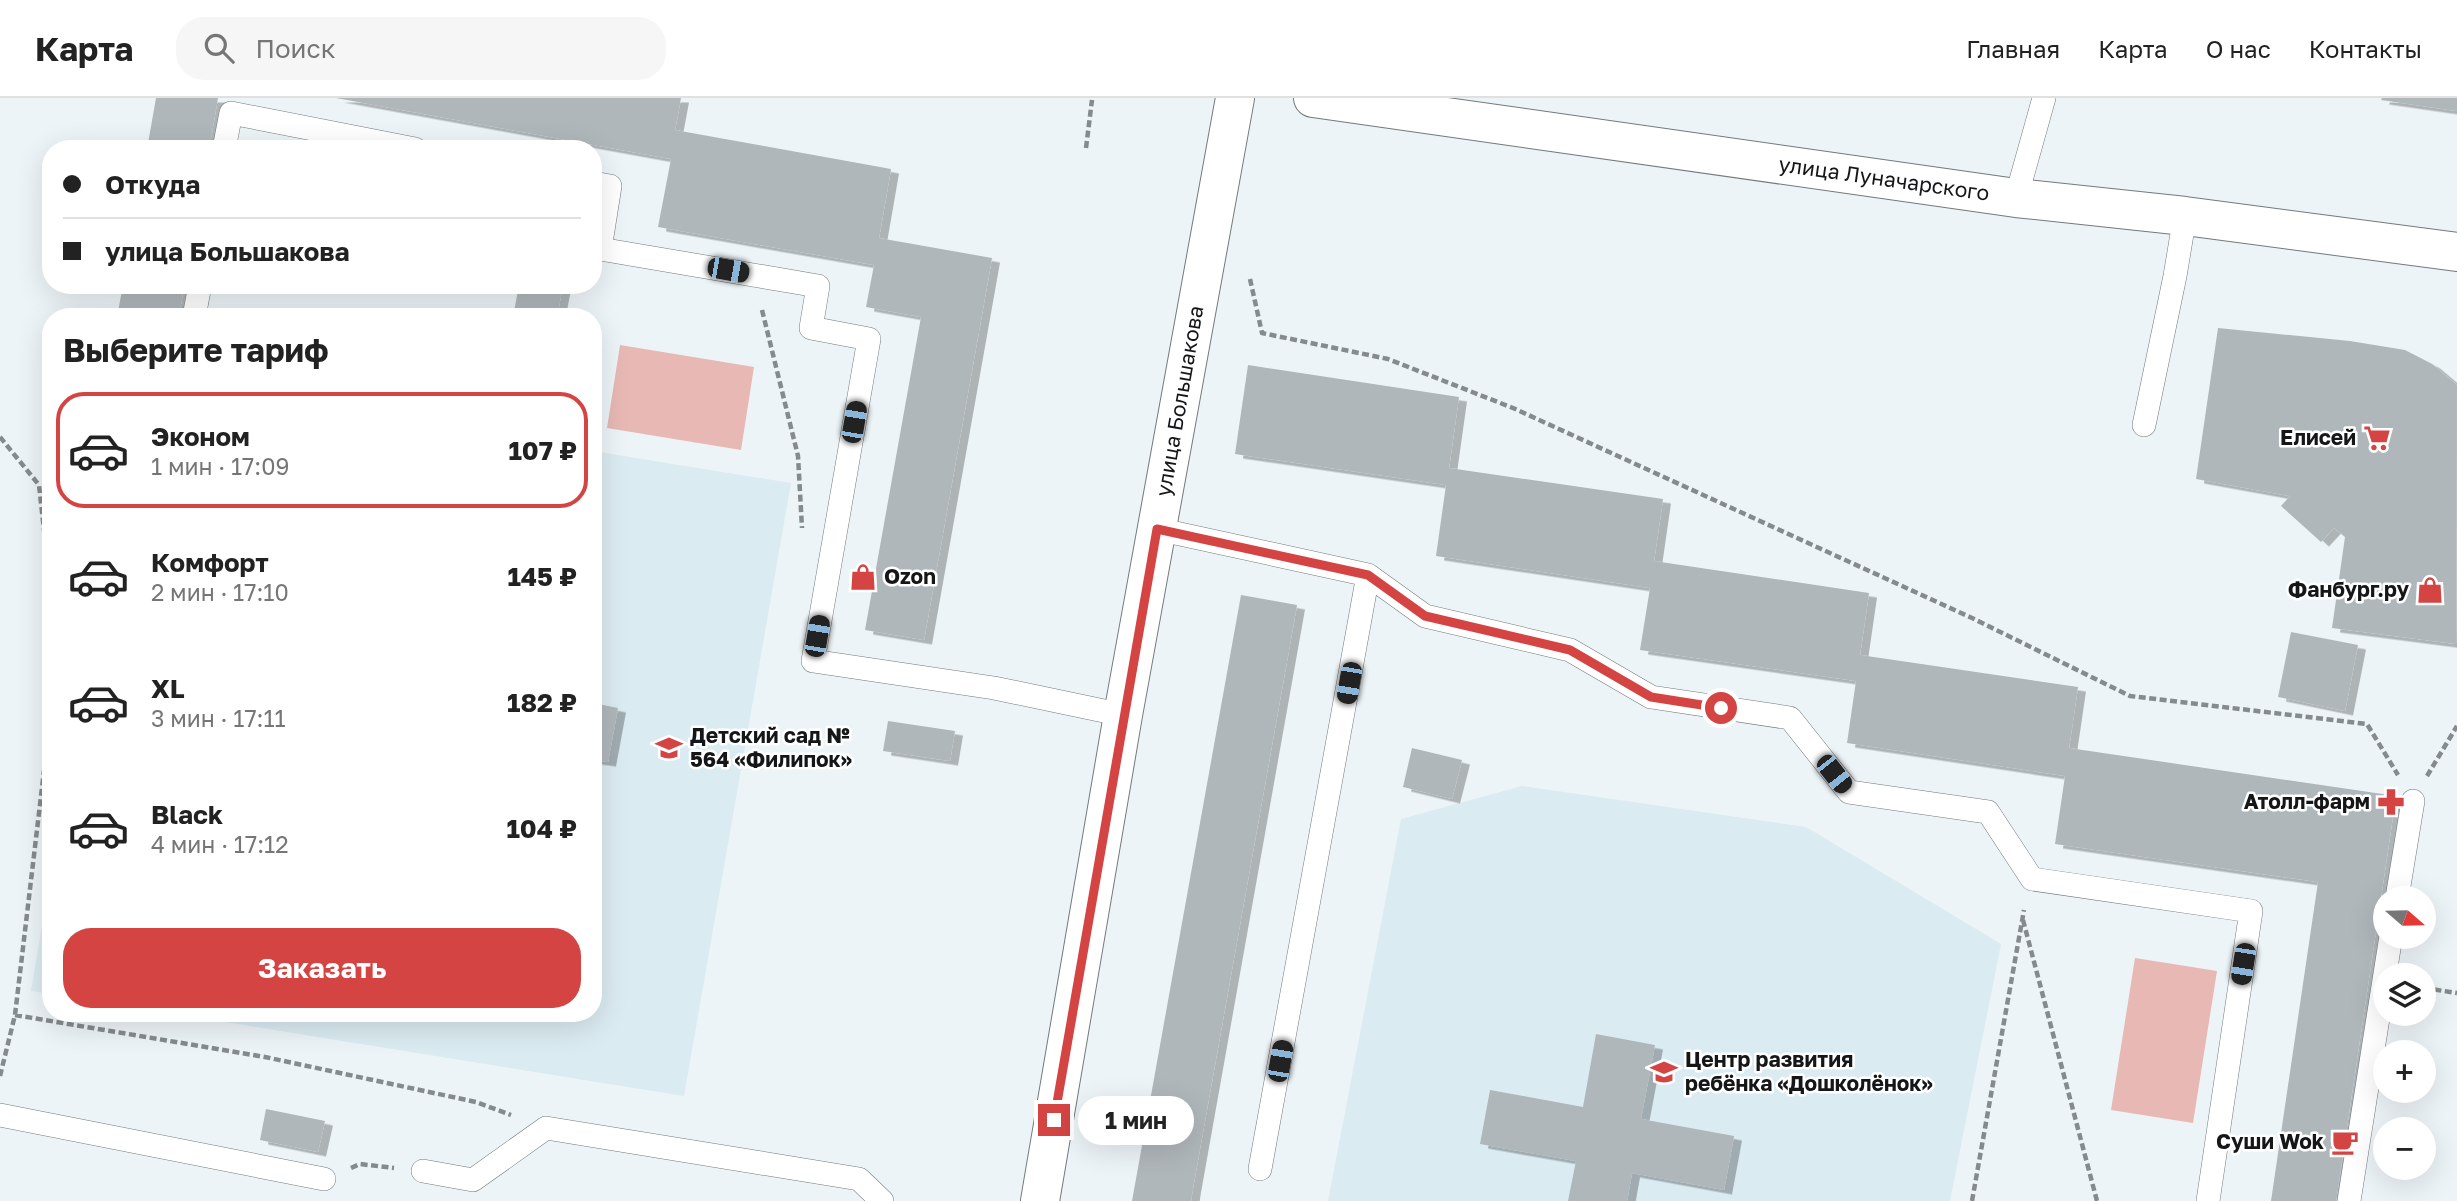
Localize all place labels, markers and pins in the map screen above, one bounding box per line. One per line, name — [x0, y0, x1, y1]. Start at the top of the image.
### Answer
supermarket icon: Елисей — [2362, 423, 2392, 453]
place label: Елисей — [2280, 424, 2356, 450]
shop icon: Ozon — [848, 562, 878, 592]
place label: Ozon — [884, 563, 936, 589]
shop icon: Фанбург.ру — [2415, 575, 2445, 605]
place label: Фанбург.ру — [2288, 576, 2409, 602]
place label: Детский сад № 564 «Филипок» — [690, 722, 852, 772]
school or university icon: Детский сад № 564 «Филипок» — [654, 733, 684, 763]
pharmacy icon: Атолл-фарм — [2376, 787, 2406, 817]
place label: Атолл-фарм — [2244, 788, 2370, 814]
place label: Центр развития ребёнка «Дошколёнок» — [1685, 1046, 1933, 1096]
school or university icon: Центр развития ребёнка «Дошколёнок» — [1649, 1057, 1679, 1087]
cafe icon: Суши Wok — [2330, 1127, 2360, 1157]
place label: Суши Wok — [2216, 1128, 2324, 1154]

